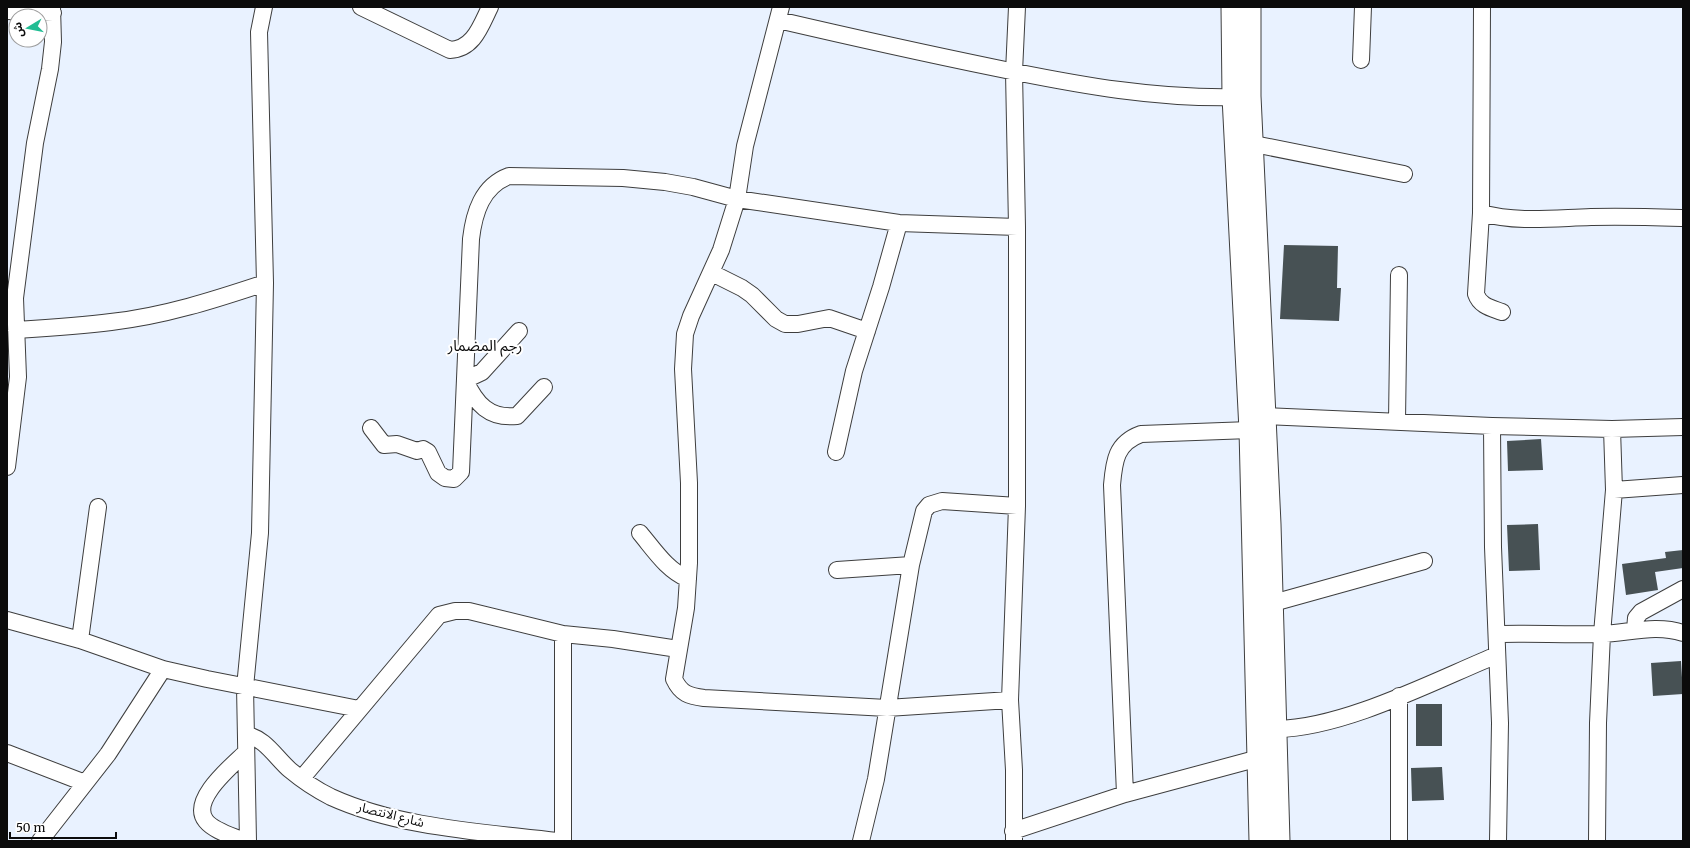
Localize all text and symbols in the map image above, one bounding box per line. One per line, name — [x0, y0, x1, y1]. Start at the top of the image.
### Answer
north arrow — [8, 8, 48, 48]
text: ش — [10, 21, 26, 38]
district label: رجم المضمار — [447, 336, 522, 357]
street label: شارع الانتصار — [354, 798, 426, 833]
scale bar — [10, 814, 116, 840]
text: 50 m — [16, 820, 45, 835]

